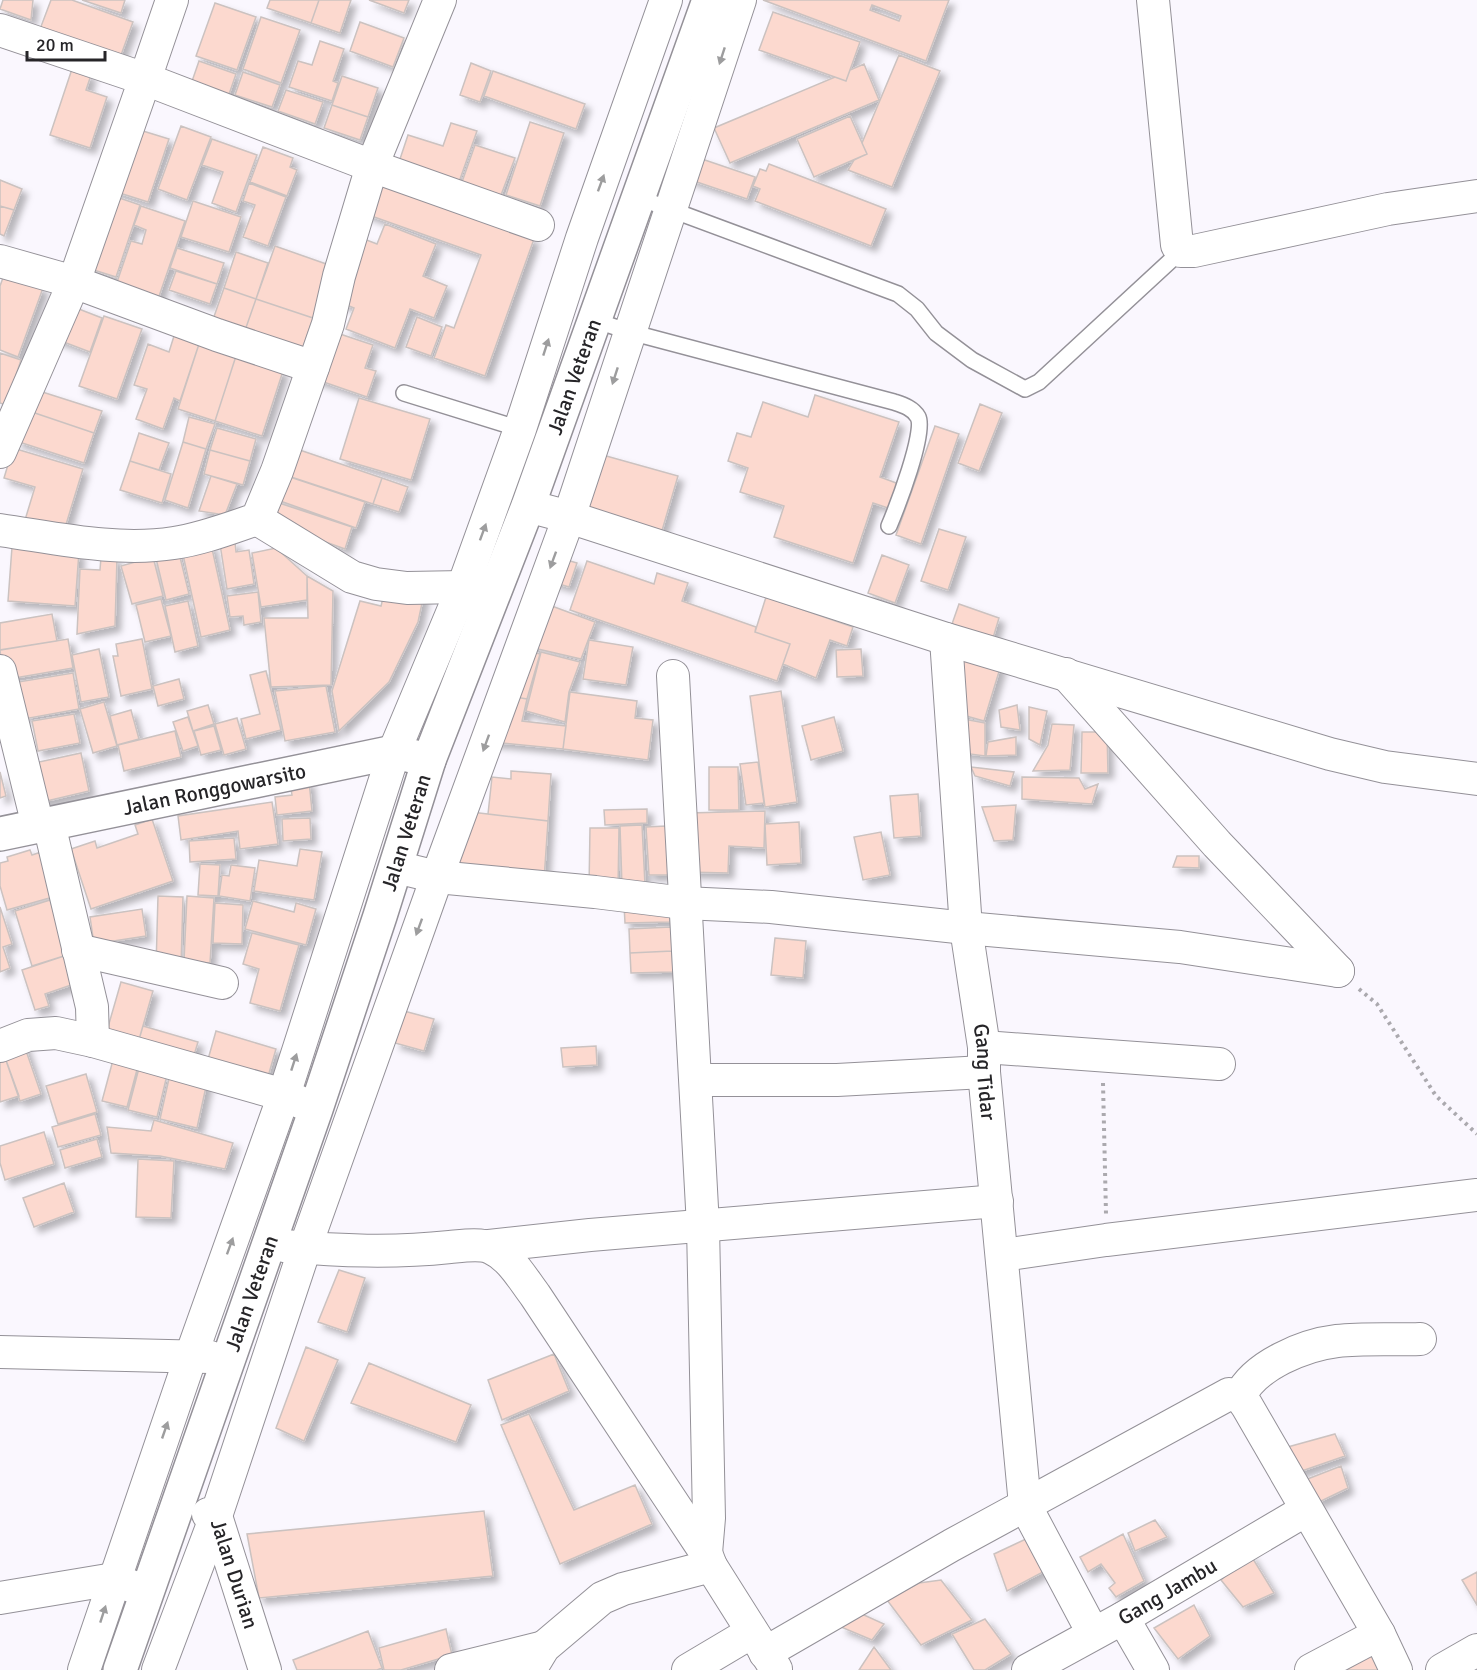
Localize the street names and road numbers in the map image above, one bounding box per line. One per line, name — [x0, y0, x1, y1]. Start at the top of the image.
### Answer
street label: Jalan Veteran — [542, 315, 607, 438]
street label: Jalan Ronggowarsito — [121, 758, 308, 821]
street label: Jalan Veteran — [376, 771, 437, 894]
street label: Gang Tidar — [968, 1022, 1002, 1122]
street label: Jalan Veteran — [219, 1232, 284, 1355]
street label: Jalan Durian — [205, 1516, 264, 1632]
street label: Gang Jambu — [1113, 1553, 1222, 1631]

